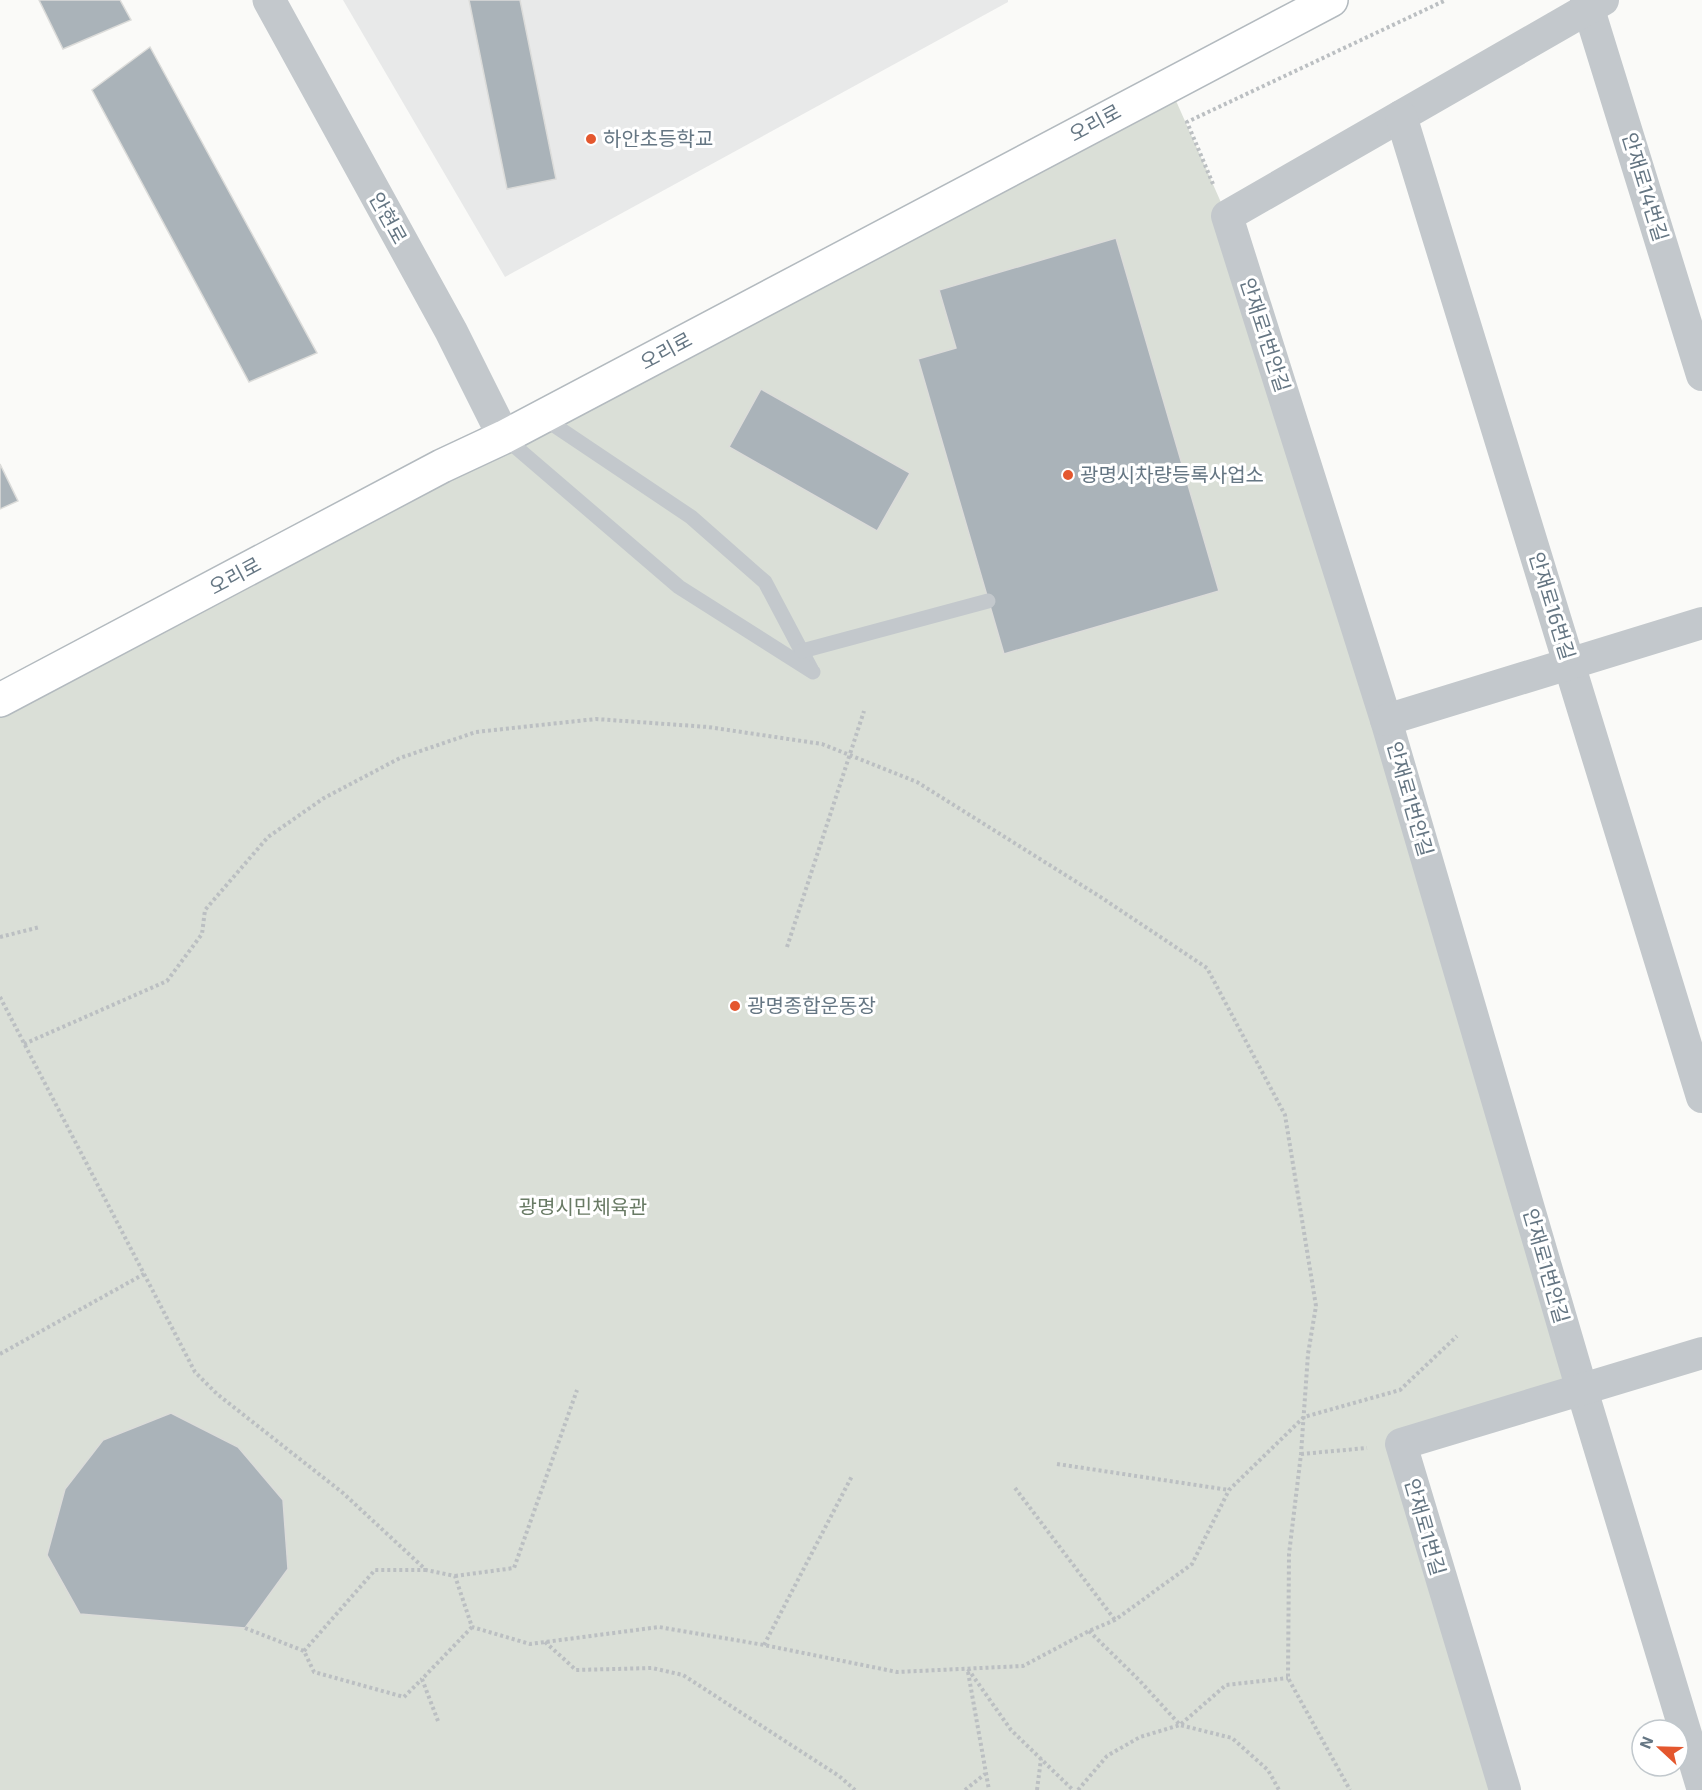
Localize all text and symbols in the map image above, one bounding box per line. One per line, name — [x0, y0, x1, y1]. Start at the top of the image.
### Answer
street label: 오리로 — [1065, 99, 1125, 146]
place label: 하안초등학교 — [603, 126, 713, 150]
street label: 안재로14번길 — [1618, 130, 1674, 244]
marker: 하안초등학교 — [584, 132, 598, 146]
street label: 안현로 — [365, 188, 413, 247]
street label: 안재로1번안길 — [1236, 275, 1296, 395]
street label: 오리로 — [636, 327, 696, 374]
place label: 광명시차량등록사업소 — [1080, 462, 1264, 486]
marker: 광명시차량등록사업소 — [1061, 468, 1075, 482]
street label: 안재로16번길 — [1525, 549, 1581, 662]
street label: 오리로 — [205, 552, 265, 599]
street label: 안재로1번안길 — [1383, 739, 1439, 859]
place label: 광명종합운동장 — [747, 993, 876, 1017]
marker: 광명종합운동장 — [728, 999, 742, 1013]
park label: 광명시민체육관 — [519, 1194, 647, 1218]
street label: 안재로1번안길 — [1519, 1206, 1575, 1326]
street label: 안재로1번길 — [1401, 1475, 1451, 1578]
north arrow — [1630, 1718, 1690, 1778]
text: N — [1635, 1733, 1657, 1751]

